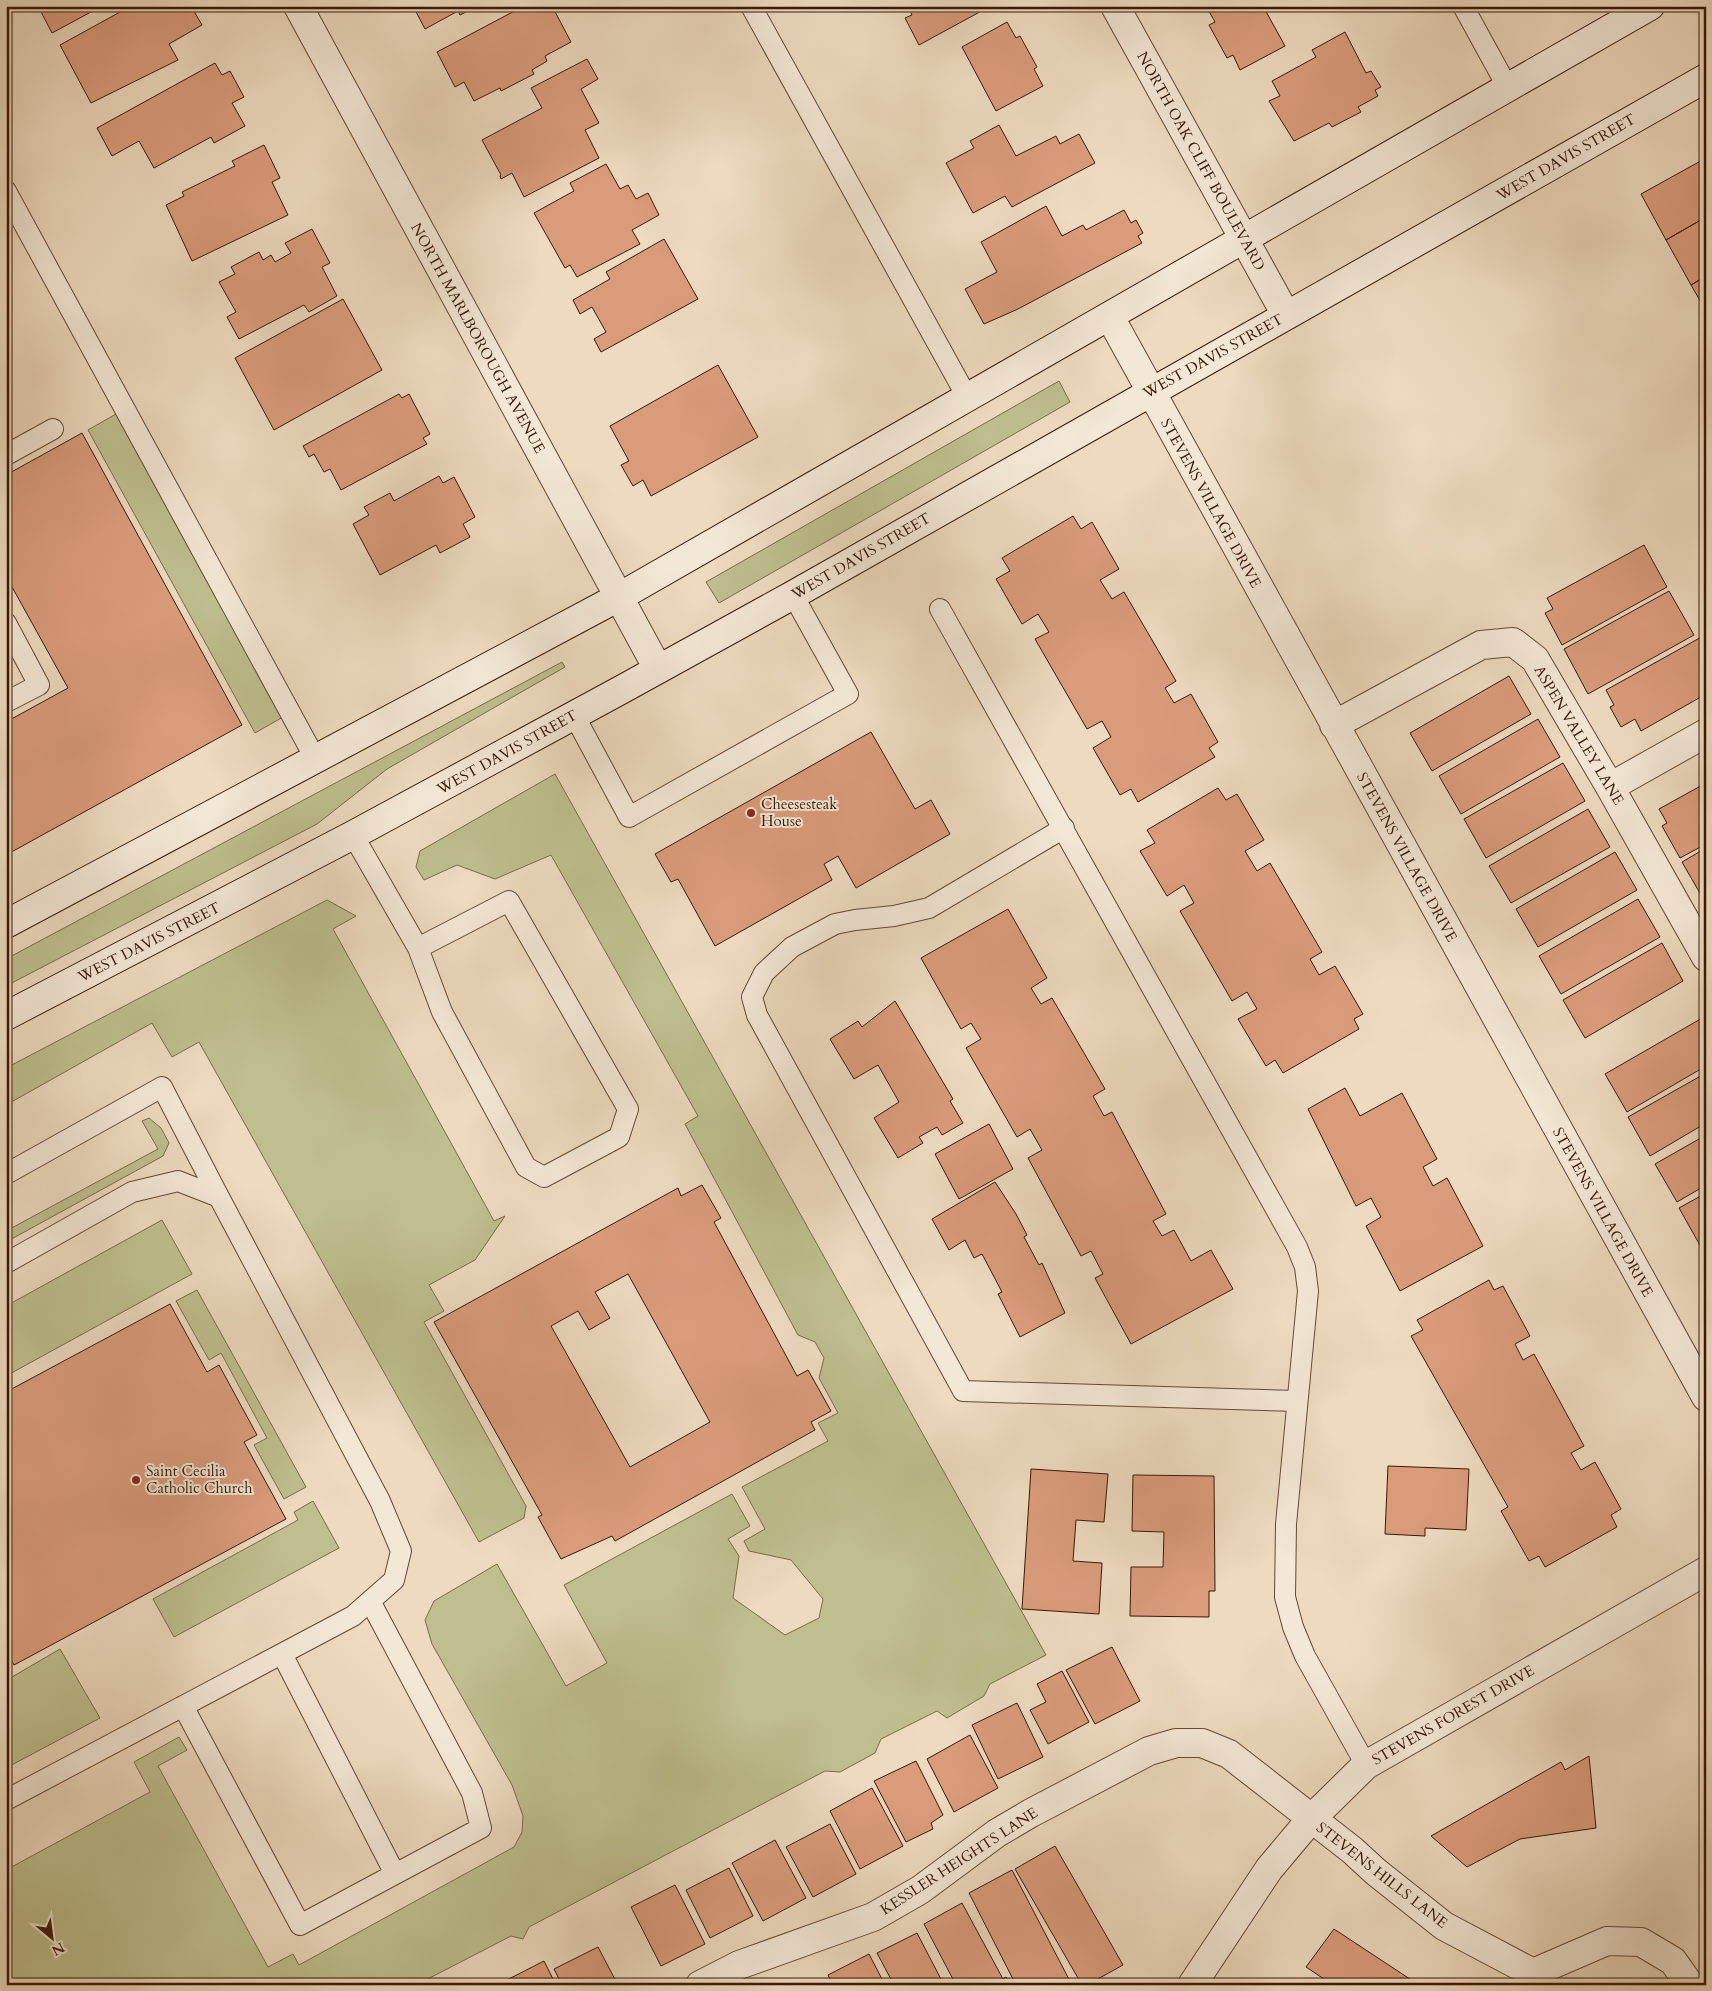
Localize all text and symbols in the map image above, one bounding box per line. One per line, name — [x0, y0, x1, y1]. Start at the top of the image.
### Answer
street label: NORTH OAK CLIFF BOULEVARD — [1132, 48, 1270, 274]
street label: WEST DAVIS STREET — [1492, 109, 1639, 205]
street label: NORTH MARLBOROUGH AVENUE — [406, 219, 550, 457]
street label: WEST DAVIS STREET — [1138, 309, 1287, 403]
street label: STEVENS VILLAGE DRIVE — [1156, 415, 1266, 591]
street label: WEST DAVIS STREET — [787, 508, 934, 604]
street label: ASPEN VALLEY LANE — [1529, 662, 1629, 808]
street label: WEST DAVIS STREET — [432, 705, 581, 799]
street label: STEVENS VILLAGE DRIVE — [1352, 769, 1462, 945]
place label: Cheesesteak House — [761, 794, 837, 831]
marker: Cheesesteak House — [745, 807, 757, 819]
street label: WEST DAVIS STREET — [73, 897, 224, 987]
street label: STEVENS VILLAGE DRIVE — [1548, 1124, 1658, 1300]
place label: Saint Cecilia Catholic Church — [146, 1461, 253, 1498]
marker: Saint Cecilia Catholic Church — [130, 1474, 142, 1486]
street label: STEVENS FOREST DRIVE — [1368, 1660, 1538, 1770]
street label: KESSLER HEIGHTS LANE — [876, 1803, 1042, 1919]
street label: STEVENS HILLS LANE — [1312, 1817, 1452, 1933]
north arrow — [28, 1914, 78, 1964]
text: N — [48, 1938, 68, 1960]

